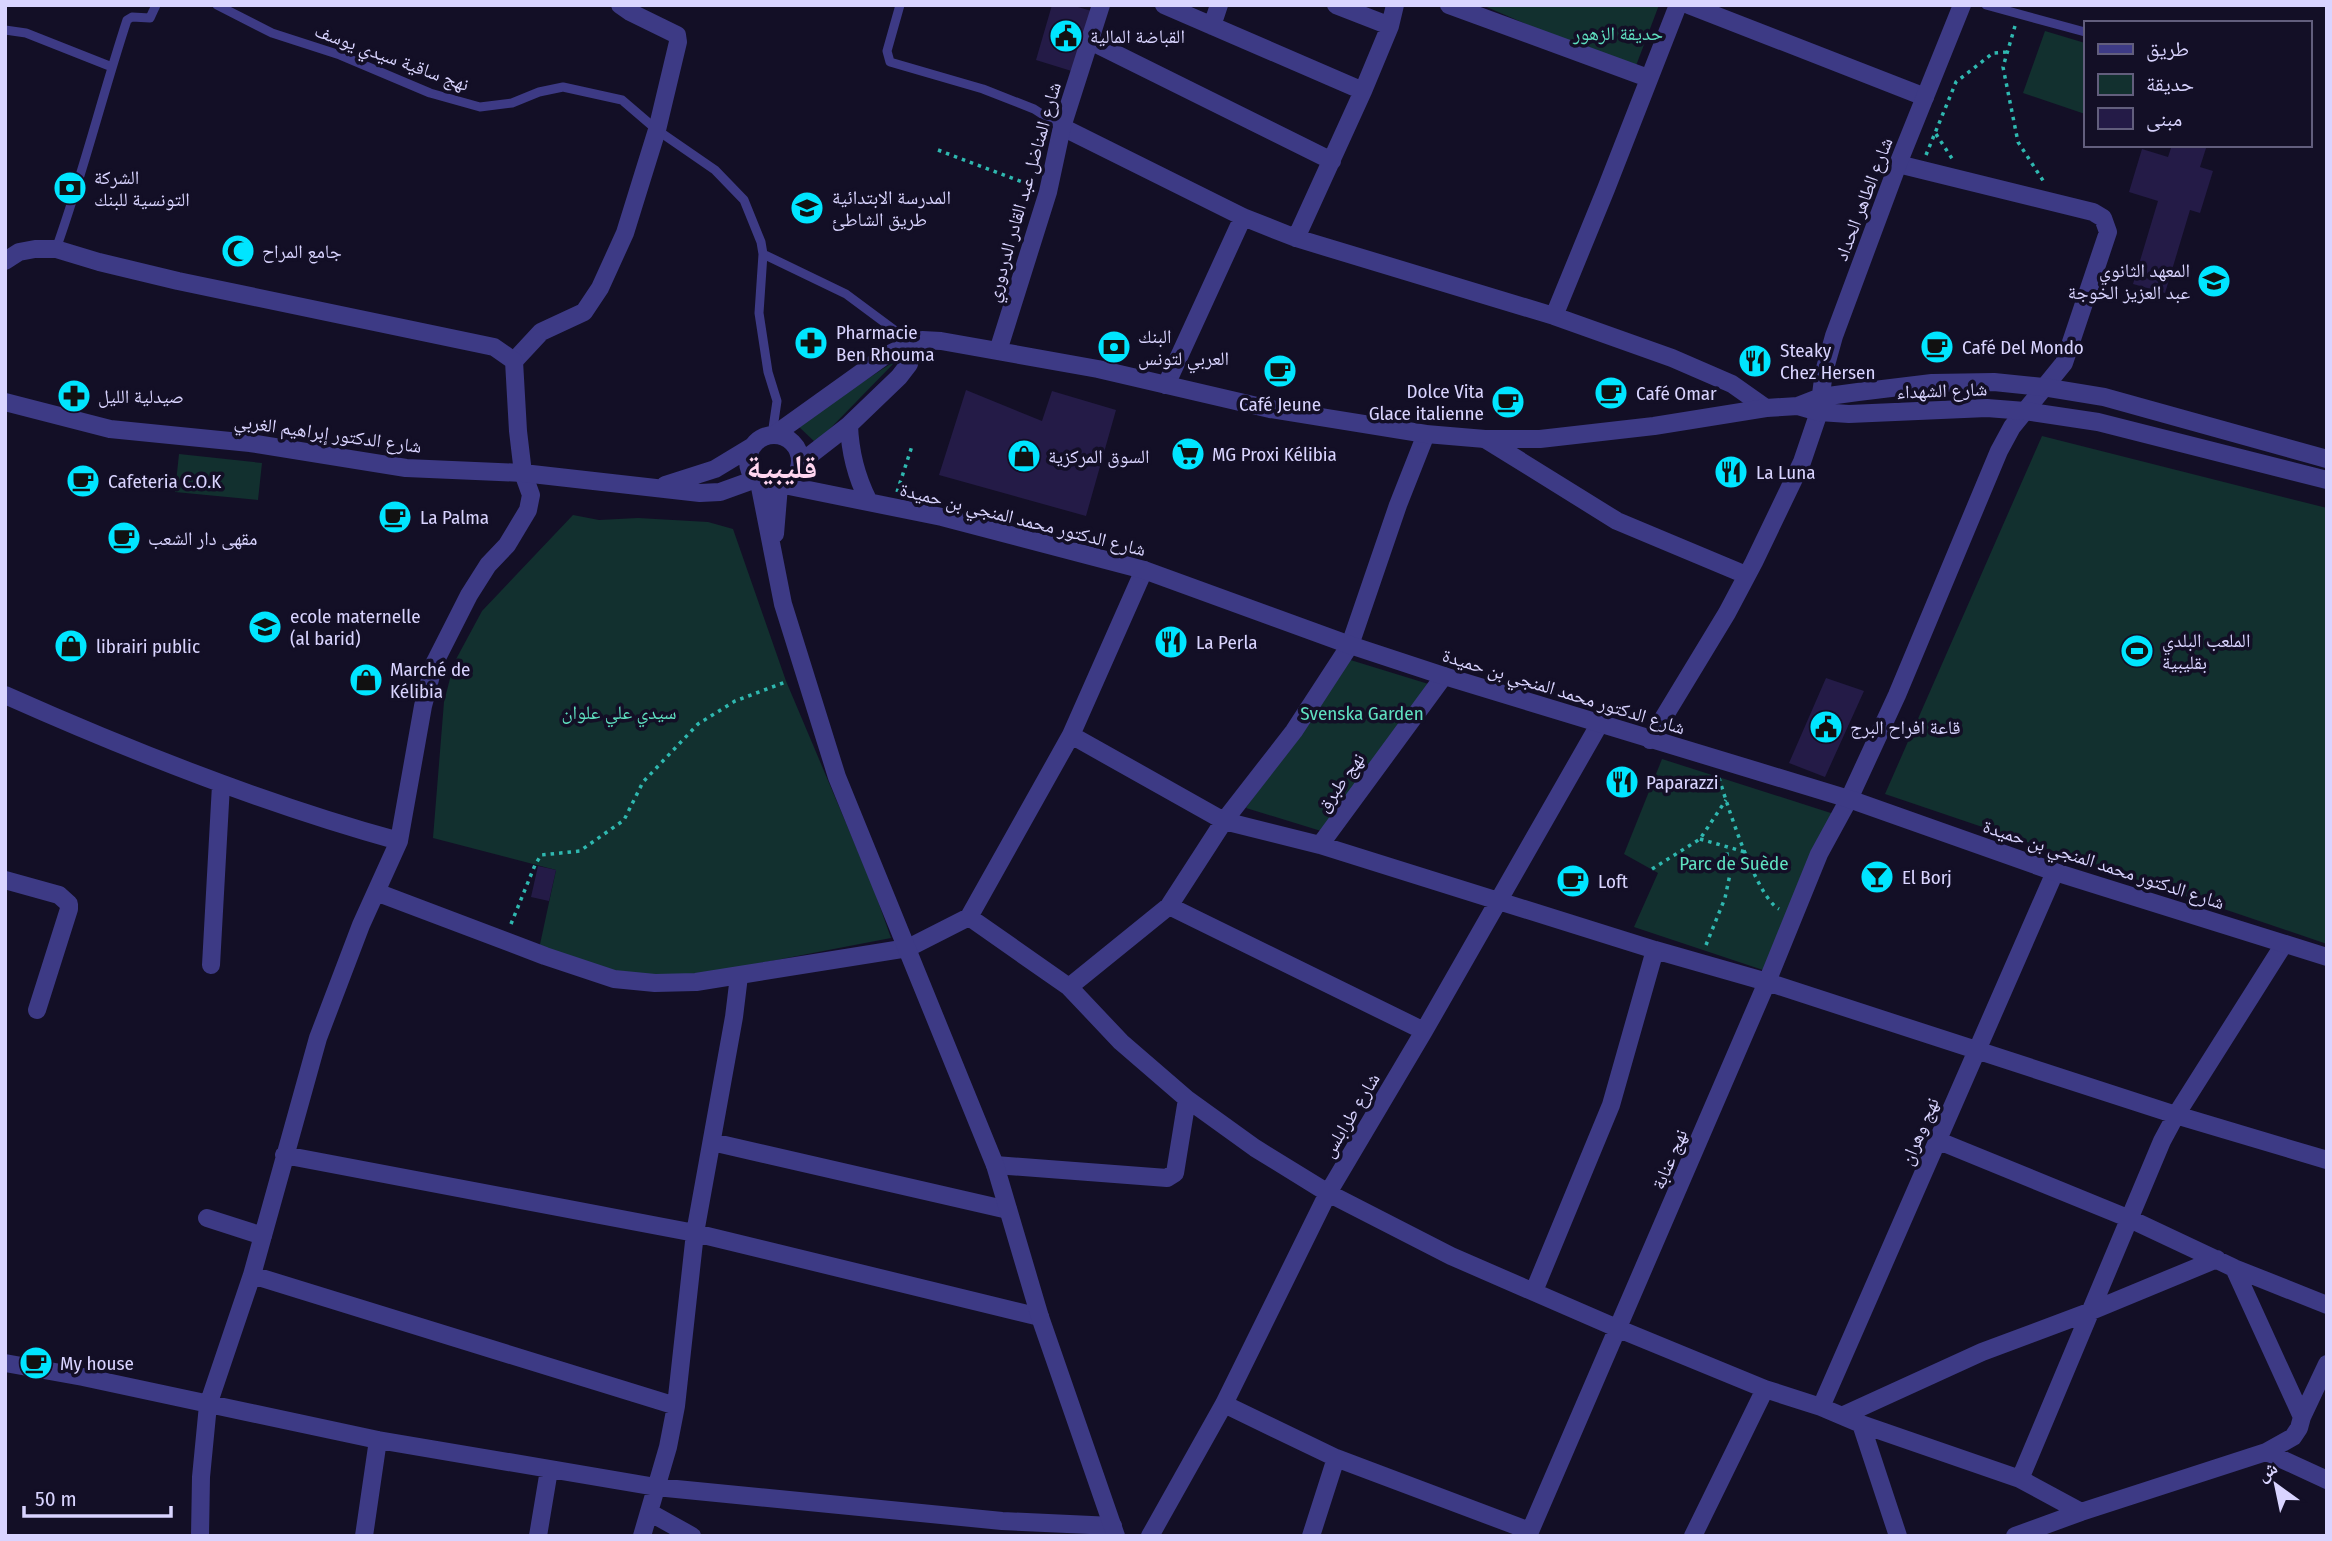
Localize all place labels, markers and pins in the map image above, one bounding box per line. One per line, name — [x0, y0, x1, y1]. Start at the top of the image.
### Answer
public building icon: القباضة المالية — [1047, 17, 1085, 55]
place label: القباضة المالية — [1090, 25, 1185, 48]
place label: الشركة التونسية للبنك — [94, 166, 190, 211]
bank icon: الشركة التونسية للبنك — [51, 169, 89, 207]
place label: المدرسة الابتدائية طريق الشاطئ — [832, 186, 951, 231]
school or university icon: المدرسة الابتدائية طريق الشاطئ — [788, 189, 826, 227]
mosque icon: جامع المراح — [219, 232, 257, 270]
place label: جامع المراح — [262, 240, 342, 264]
place label: المعهد الثانوي عبد العزيز الخوجة — [2068, 259, 2190, 304]
school or university icon: المعهد الثانوي عبد العزيز الخوجة — [2195, 262, 2233, 300]
place label: Pharmacie Ben Rhouma — [836, 321, 934, 366]
pharmacy icon: Pharmacie Ben Rhouma — [792, 324, 830, 362]
place label: البنك العربي لتونس — [1138, 325, 1229, 374]
bank icon: البنك العربي لتونس — [1095, 328, 1133, 366]
cafe icon: Café Del Mondo — [1918, 328, 1956, 366]
place label: Café Del Mondo — [1962, 336, 2084, 359]
place label: Steaky Chez Hersen — [1780, 339, 1875, 384]
restaurant icon: Steaky Chez Hersen — [1736, 342, 1774, 380]
cafe icon: Café Jeune — [1261, 352, 1299, 390]
cafe icon: Café Omar — [1592, 374, 1630, 412]
pharmacy icon: صيدلية الليل — [55, 377, 93, 415]
place label: Dolce Vita Glace italienne — [1369, 380, 1484, 425]
place label: Café Omar — [1636, 382, 1717, 405]
cafe icon: Dolce Vita Glace italienne — [1489, 383, 1527, 421]
place label: صيدلية الليل — [98, 385, 184, 408]
place label: Café Jeune — [1239, 393, 1321, 416]
supermarket icon: MG Proxi Kélibia — [1169, 435, 1207, 473]
shop icon: السوق المركزية — [1005, 437, 1043, 475]
place label: MG Proxi Kélibia — [1212, 443, 1337, 466]
place label: السوق المركزية — [1048, 445, 1150, 468]
restaurant icon: La Luna — [1712, 453, 1750, 491]
place label: La Luna — [1756, 461, 1815, 484]
cafe icon: Cafeteria C.O.K — [64, 462, 102, 500]
place label: Cafeteria C.O.K — [108, 470, 222, 493]
cafe icon: La Palma — [376, 498, 414, 536]
place label: La Palma — [420, 506, 489, 529]
cafe icon: مقهى دار الشعب — [105, 519, 143, 557]
place label: مقهى دار الشعب — [148, 527, 258, 550]
place label: ecole maternelle (al barid) — [290, 605, 421, 650]
school or university icon: ecole maternelle (al barid) — [246, 608, 284, 646]
restaurant icon: La Perla — [1152, 623, 1190, 661]
shop icon: librairi public — [52, 627, 90, 665]
place label: الملعب البلدي بقليبية — [2162, 629, 2250, 674]
place label: La Perla — [1196, 631, 1258, 654]
sports icon: الملعب البلدي بقليبية — [2118, 632, 2156, 670]
place label: librairi public — [96, 635, 200, 658]
place label: Marché de Kélibia — [390, 658, 470, 703]
shop icon: Marché de Kélibia — [347, 661, 385, 699]
public building icon: قاعة افراح البرج — [1807, 708, 1845, 746]
place label: قاعة افراح البرج — [1850, 716, 1961, 739]
restaurant icon: Paparazzi — [1603, 763, 1641, 801]
place label: Paparazzi — [1646, 771, 1719, 794]
bar icon: El Borj — [1858, 858, 1896, 896]
cafe icon: Loft — [1554, 862, 1592, 900]
place label: El Borj — [1902, 866, 1952, 889]
place label: Loft — [1598, 870, 1629, 893]
cafe icon: My house — [17, 1344, 55, 1382]
place label: My house — [60, 1352, 134, 1375]

